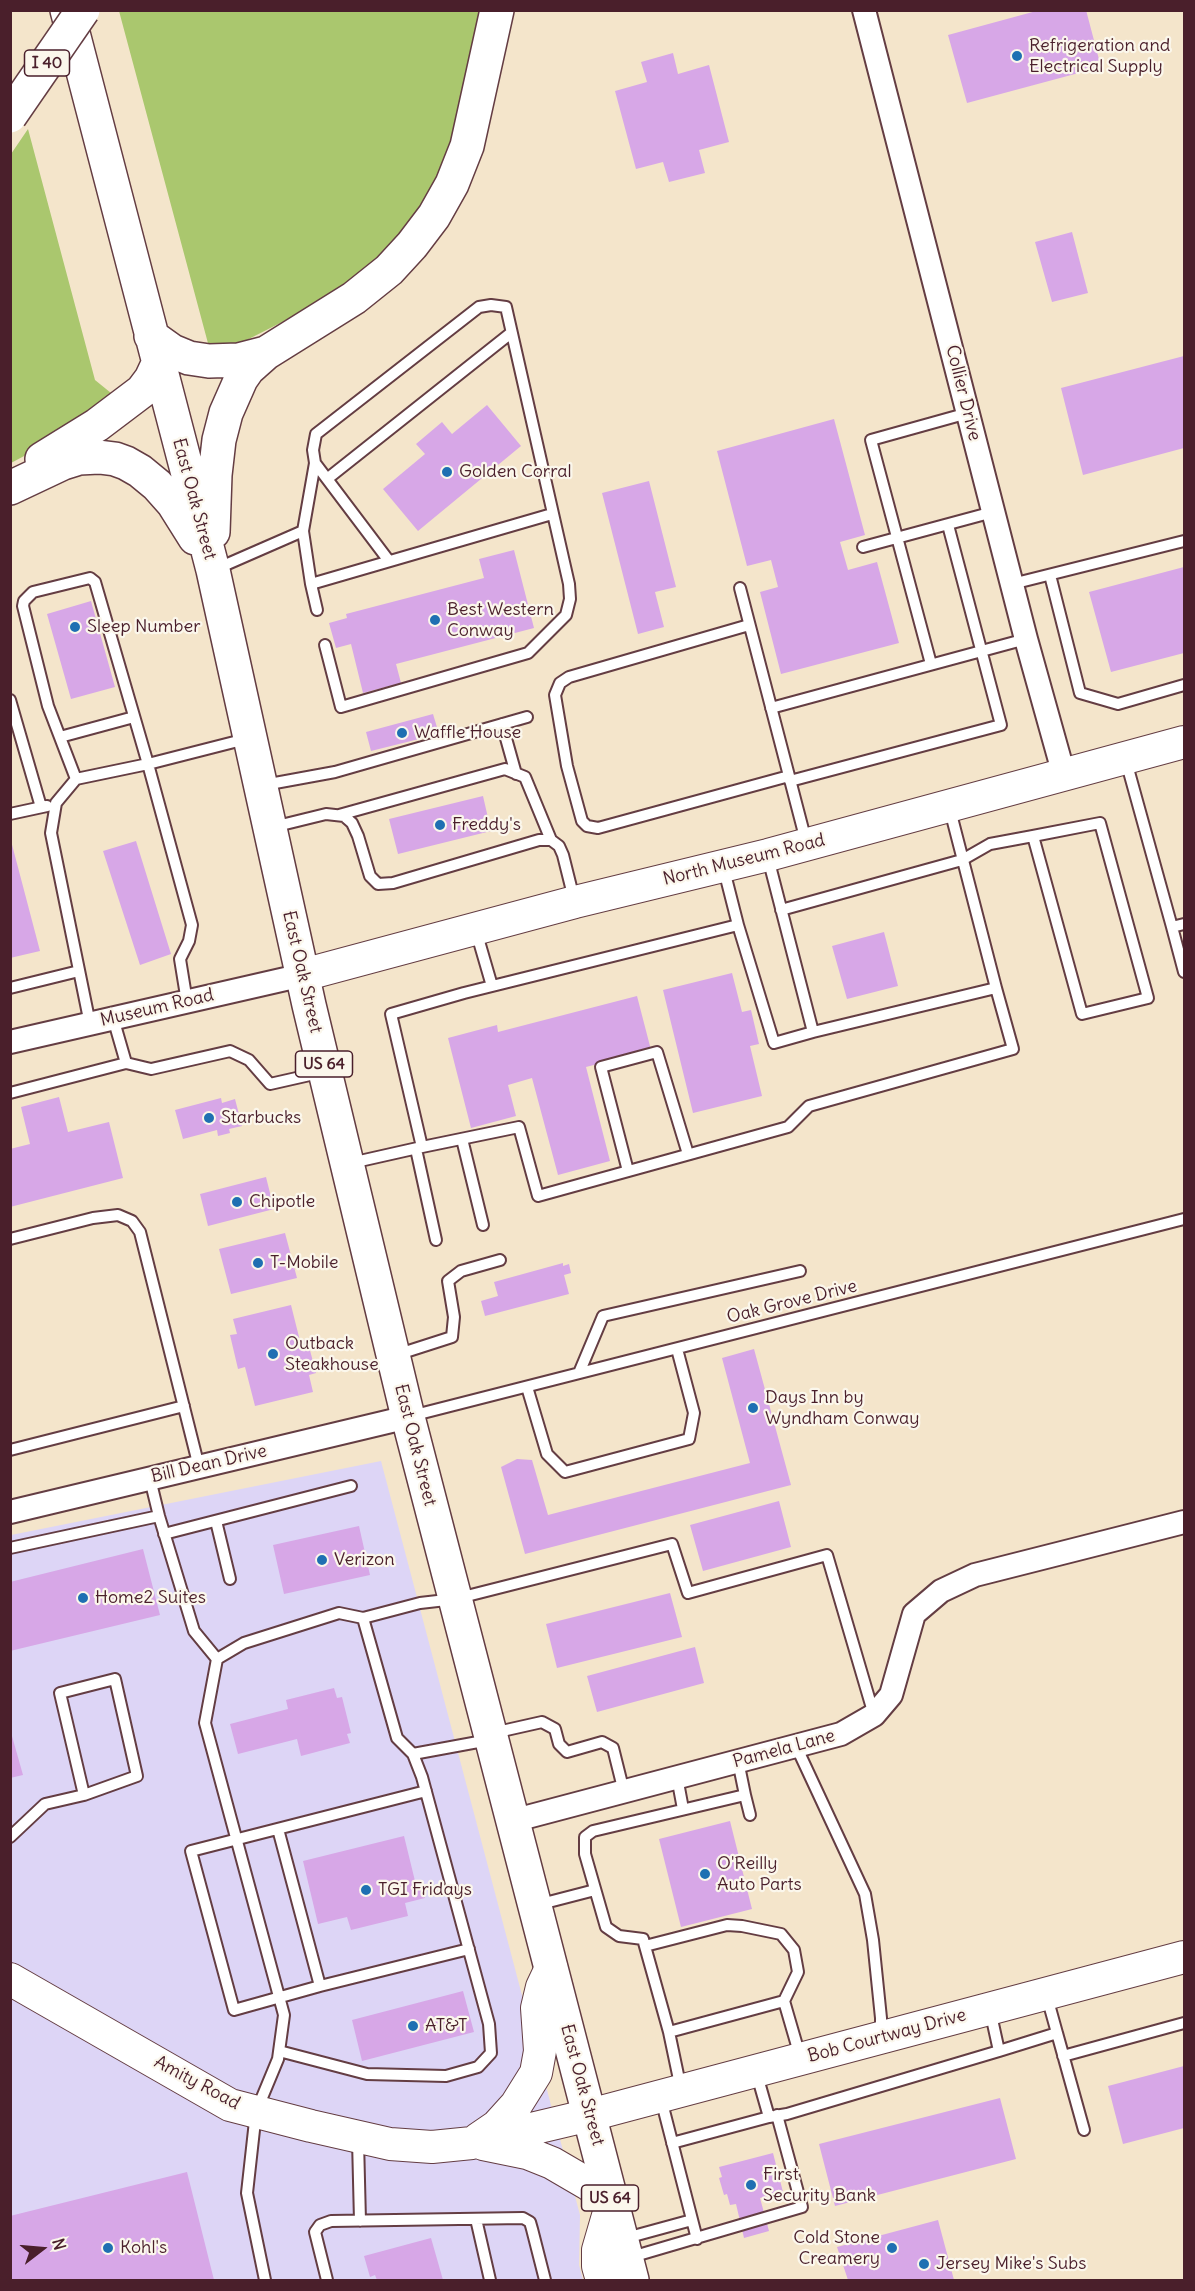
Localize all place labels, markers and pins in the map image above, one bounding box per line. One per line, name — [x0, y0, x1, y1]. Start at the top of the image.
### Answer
place label: Refrigeration and Electrical Supply — [1029, 35, 1170, 78]
marker: Refrigeration and Electrical Supply — [1010, 49, 1024, 63]
place label: Golden Corral — [459, 461, 572, 483]
marker: Golden Corral — [440, 465, 454, 479]
place label: Best Western Conway — [447, 599, 554, 642]
marker: Best Western Conway — [428, 613, 442, 627]
place label: Sleep Number — [87, 616, 201, 638]
marker: Sleep Number — [68, 620, 82, 634]
place label: Waffle House — [414, 722, 521, 744]
marker: Waffle House — [395, 726, 409, 740]
place label: Freddy's — [452, 814, 521, 836]
marker: Freddy's — [433, 818, 447, 832]
place label: Starbucks — [221, 1107, 301, 1129]
marker: Starbucks — [202, 1111, 216, 1125]
place label: Chipotle — [249, 1191, 315, 1213]
marker: Chipotle — [230, 1195, 244, 1209]
place label: T-Mobile — [270, 1252, 339, 1274]
marker: T-Mobile — [251, 1256, 265, 1270]
place label: Outback Steakhouse — [285, 1333, 379, 1376]
marker: Outback Steakhouse — [266, 1347, 280, 1361]
place label: Days Inn by Wyndham Conway — [765, 1387, 920, 1430]
marker: Days Inn by Wyndham Conway — [746, 1401, 760, 1415]
place label: Verizon — [334, 1549, 395, 1571]
marker: Verizon — [315, 1553, 329, 1567]
place label: Home2 Suites — [95, 1587, 206, 1609]
marker: Home2 Suites — [76, 1591, 90, 1605]
place label: O'Reilly Auto Parts — [717, 1853, 802, 1896]
marker: O'Reilly Auto Parts — [698, 1867, 712, 1881]
place label: TGI Fridays — [378, 1879, 472, 1901]
marker: TGI Fridays — [359, 1883, 373, 1897]
place label: AT&T — [425, 2015, 468, 2037]
marker: AT&T — [406, 2019, 420, 2033]
place label: First Security Bank — [763, 2164, 876, 2206]
marker: First Security Bank — [744, 2178, 758, 2192]
place label: Cold Stone Creamery — [793, 2227, 880, 2270]
place label: Kohl's — [120, 2237, 167, 2259]
marker: Kohl's — [101, 2241, 115, 2255]
marker: Cold Stone Creamery — [885, 2241, 899, 2255]
place label: Jersey Mike's Subs — [936, 2253, 1086, 2275]
marker: Jersey Mike's Subs — [917, 2257, 931, 2271]

